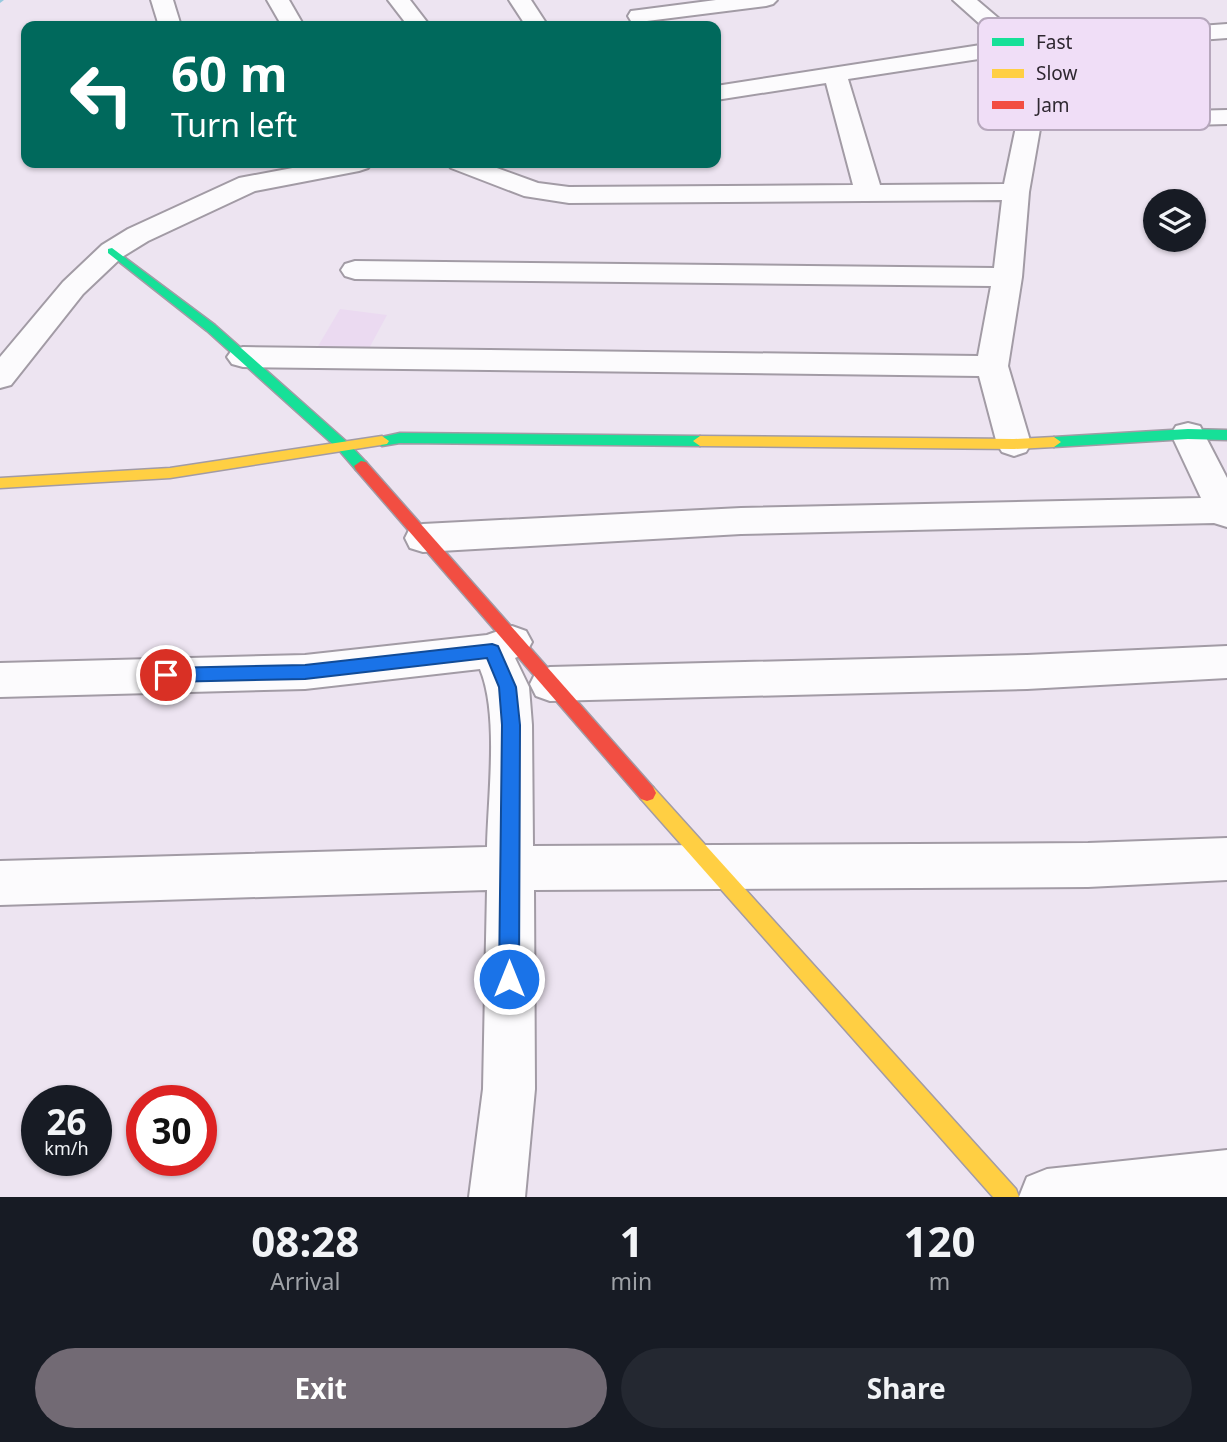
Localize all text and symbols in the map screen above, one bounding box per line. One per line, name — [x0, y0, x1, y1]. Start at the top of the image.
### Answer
legend — [978, 18, 1210, 130]
text: Fast — [1036, 29, 1073, 55]
text: 60 m — [171, 40, 288, 106]
icon: left — [56, 49, 147, 140]
text: Slow — [1036, 60, 1077, 86]
text: Jam — [1034, 92, 1070, 118]
text: Turn left — [171, 103, 297, 146]
map controls — [1143, 189, 1206, 252]
button: layers — [1143, 189, 1206, 252]
pin — [136, 645, 196, 705]
icon: arrive — [147, 656, 185, 694]
position arrow — [472, 942, 546, 1016]
speed limit sign: 30 — [126, 1085, 217, 1176]
text: 26 — [46, 1098, 87, 1145]
text: km/h — [44, 1136, 89, 1160]
text: 08:28 — [251, 1212, 359, 1269]
text: 1 — [619, 1212, 643, 1269]
text: 120 — [904, 1212, 976, 1269]
text: Arrival — [270, 1265, 340, 1297]
text: min — [611, 1265, 652, 1297]
text: m — [929, 1265, 950, 1297]
button: Exit — [35, 1348, 607, 1428]
button: Share — [621, 1348, 1192, 1428]

